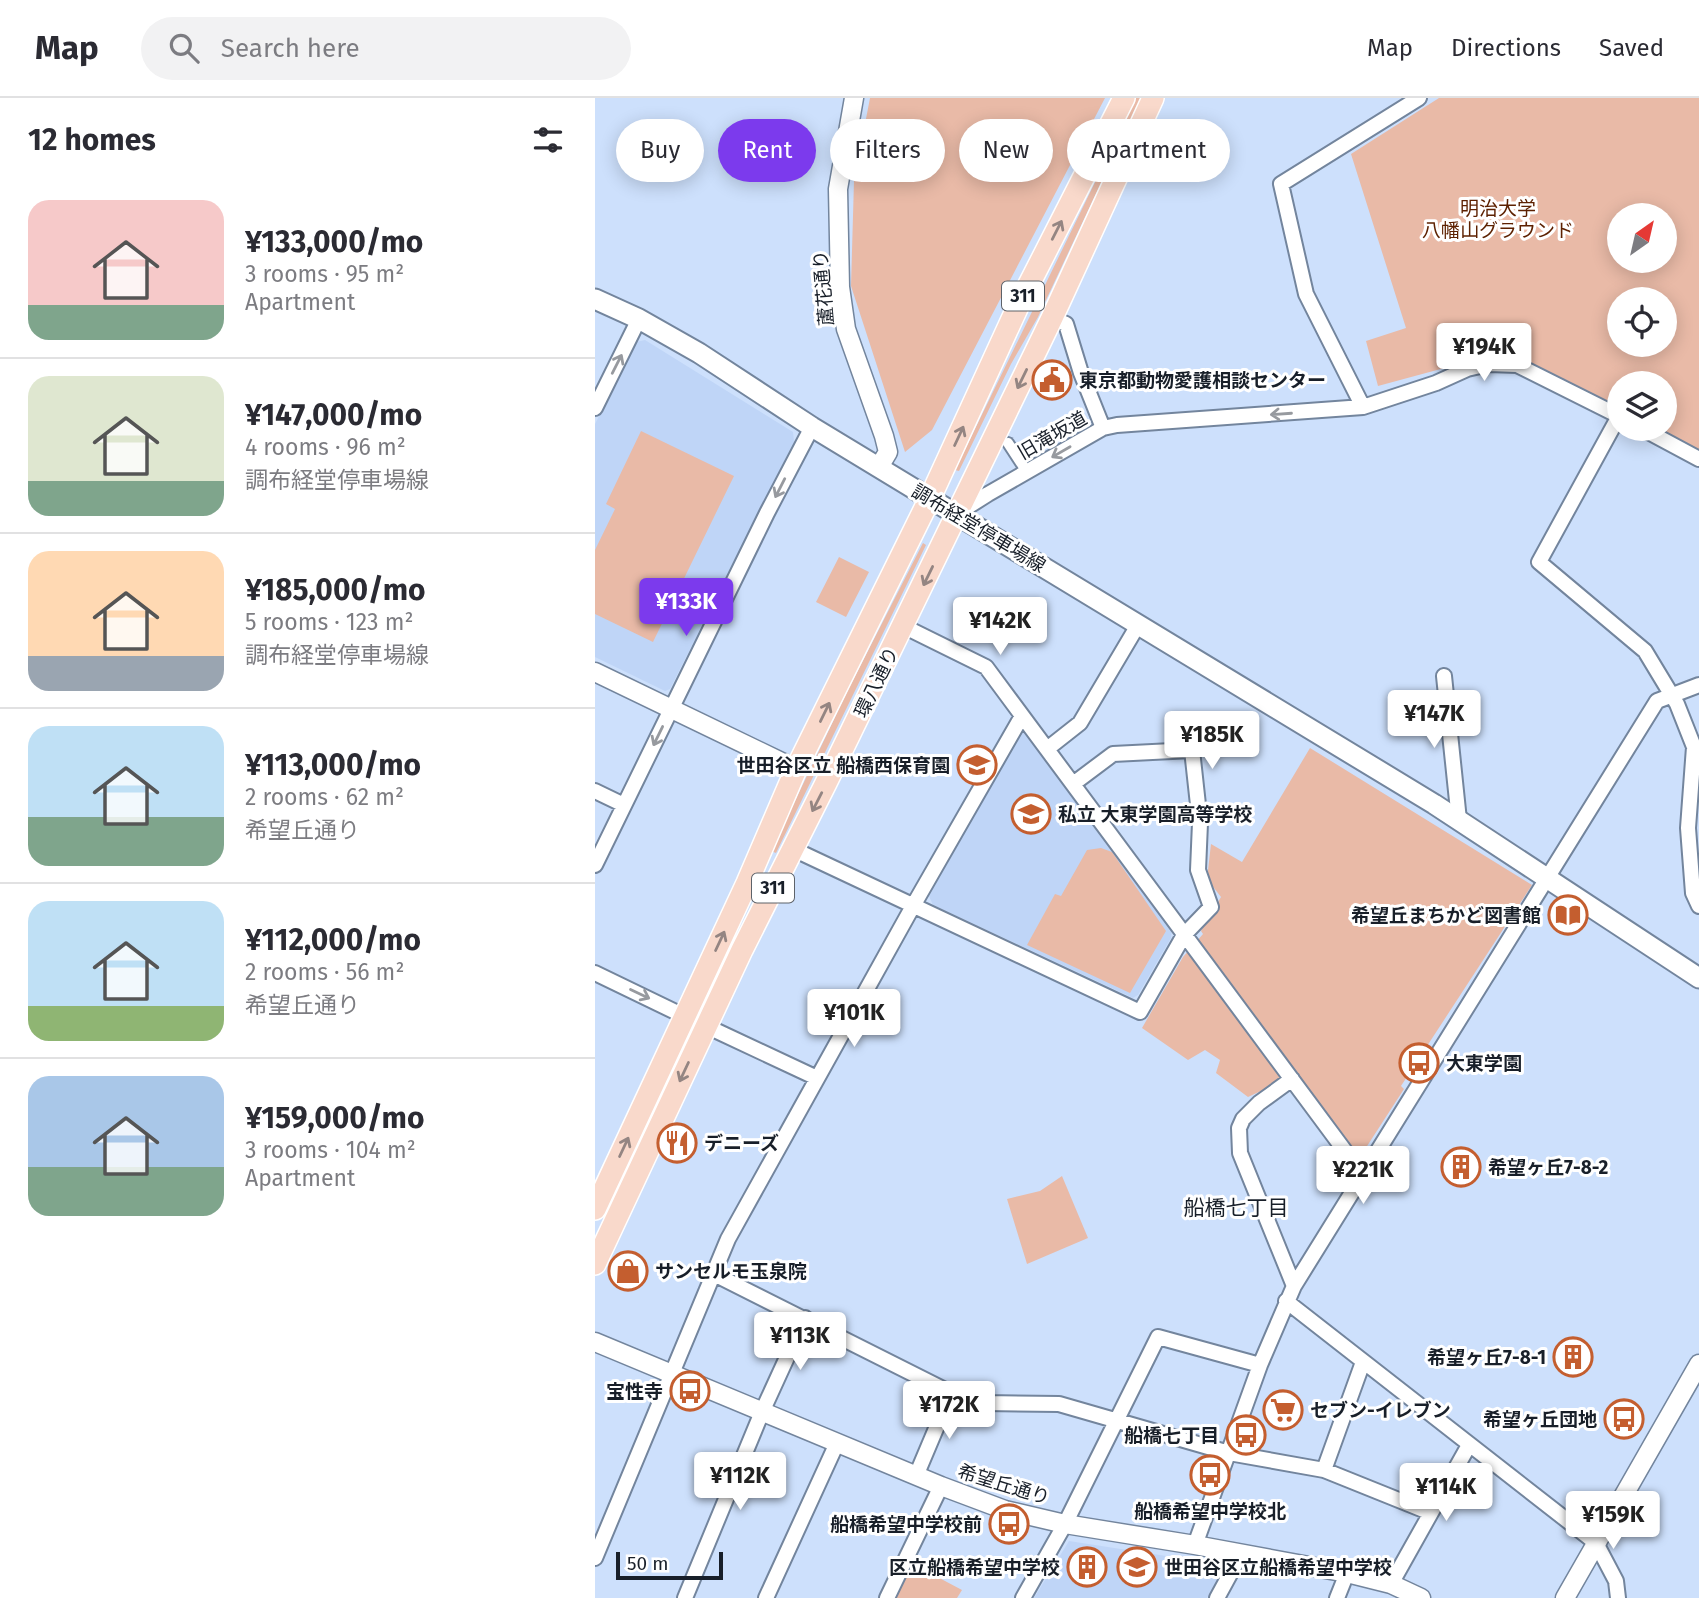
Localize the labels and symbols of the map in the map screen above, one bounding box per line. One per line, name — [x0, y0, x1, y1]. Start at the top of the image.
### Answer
park label: 明治大学 八幡山グラウンド — [1422, 197, 1574, 242]
north arrow — [1607, 203, 1677, 273]
one-way arrow — [1050, 220, 1064, 241]
street label: 蘆花通り — [809, 249, 838, 327]
road number: 311 — [1002, 281, 1044, 310]
pin: ¥194K — [1435, 324, 1533, 383]
one-way arrow — [611, 354, 625, 375]
public building icon: 東京都動物愛護相談センター — [1031, 359, 1073, 401]
one-way arrow — [1015, 368, 1028, 389]
place label: 東京都動物愛護相談センター — [1079, 369, 1326, 392]
street label: 旧滝坂道 — [1014, 406, 1091, 464]
one-way arrow — [1270, 407, 1293, 420]
one-way arrow — [953, 426, 966, 447]
one-way arrow — [1052, 445, 1072, 459]
one-way arrow — [773, 477, 787, 498]
street label: 調布経堂停車場線 — [908, 479, 1050, 577]
one-way arrow — [920, 565, 934, 586]
pin: ¥133K — [637, 578, 735, 638]
pin: ¥142K — [951, 598, 1049, 657]
street label: 環八通り — [849, 643, 903, 721]
pin: ¥147K — [1385, 690, 1483, 750]
one-way arrow — [818, 702, 832, 723]
pin: ¥185K — [1163, 712, 1261, 771]
one-way arrow — [650, 725, 664, 746]
school or university icon: 世田谷区立 船橋西保育園 — [956, 744, 998, 786]
place label: 世田谷区立 船橋西保育園 — [736, 754, 950, 777]
one-way arrow — [809, 791, 823, 812]
school or university icon: 私立 大東学園高等学校 — [1010, 793, 1052, 835]
place label: 私立 大東学園高等学校 — [1058, 803, 1253, 826]
road number: 311 — [752, 874, 794, 902]
library icon: 希望丘まちかど図書館 — [1547, 894, 1589, 936]
place label: 希望丘まちかど図書館 — [1351, 904, 1541, 927]
one-way arrow — [713, 931, 727, 952]
one-way arrow — [629, 988, 650, 1001]
pin: ¥101K — [805, 990, 903, 1049]
bus stop icon: 大東学園 — [1398, 1042, 1440, 1084]
place label: 大東学園 — [1446, 1052, 1522, 1075]
one-way arrow — [677, 1061, 691, 1082]
restaurant icon: デニーズ — [656, 1122, 698, 1164]
place label: デニーズ — [704, 1132, 779, 1155]
one-way arrow — [618, 1137, 631, 1158]
pin: ¥221K — [1314, 1146, 1412, 1206]
building icon: 希望ヶ丘7-8-2 — [1440, 1146, 1482, 1188]
place label: 希望ヶ丘7-8-2 — [1488, 1156, 1608, 1179]
district label: 船橋七丁目 — [1184, 1195, 1289, 1221]
shop icon: サンセルモ玉泉院 — [607, 1250, 649, 1292]
place label: サンセルモ玉泉院 — [655, 1260, 807, 1283]
pin: ¥113K — [751, 1312, 849, 1372]
building icon: 希望ヶ丘7-8-1 — [1552, 1336, 1594, 1378]
place label: 希望ヶ丘7-8-1 — [1427, 1346, 1546, 1369]
bus stop icon: 宝性寺 — [669, 1370, 711, 1412]
place label: 宝性寺 — [606, 1380, 663, 1403]
pin: ¥172K — [900, 1382, 998, 1441]
supermarket icon: セブン-イレブン — [1262, 1389, 1304, 1431]
bus stop icon: 希望ヶ丘団地 — [1603, 1398, 1645, 1440]
place label: セブン-イレブン — [1310, 1399, 1451, 1422]
place label: 希望ヶ丘団地 — [1483, 1408, 1597, 1431]
bus stop icon: 船橋七丁目 — [1225, 1414, 1267, 1456]
place label: 船橋七丁目 — [1124, 1424, 1219, 1447]
pin: ¥112K — [691, 1452, 789, 1512]
bus stop icon: 船橋希望中学校北 — [1189, 1454, 1231, 1496]
street label: 希望丘通り — [955, 1460, 1053, 1509]
pin: ¥114K — [1397, 1464, 1495, 1523]
pin: ¥159K — [1564, 1492, 1662, 1551]
place label: 船橋希望中学校北 — [1134, 1500, 1286, 1523]
bus stop icon: 船橋希望中学校前 — [988, 1503, 1030, 1545]
place label: 船橋希望中学校前 — [830, 1513, 982, 1536]
building icon: 区立船橋希望中学校 — [1066, 1546, 1108, 1588]
school or university icon: 世田谷区立船橋希望中学校 — [1116, 1546, 1158, 1588]
scale bar — [616, 1549, 723, 1581]
place label: 区立船橋希望中学校 — [889, 1556, 1060, 1579]
place label: 世田谷区立船橋希望中学校 — [1164, 1556, 1392, 1579]

